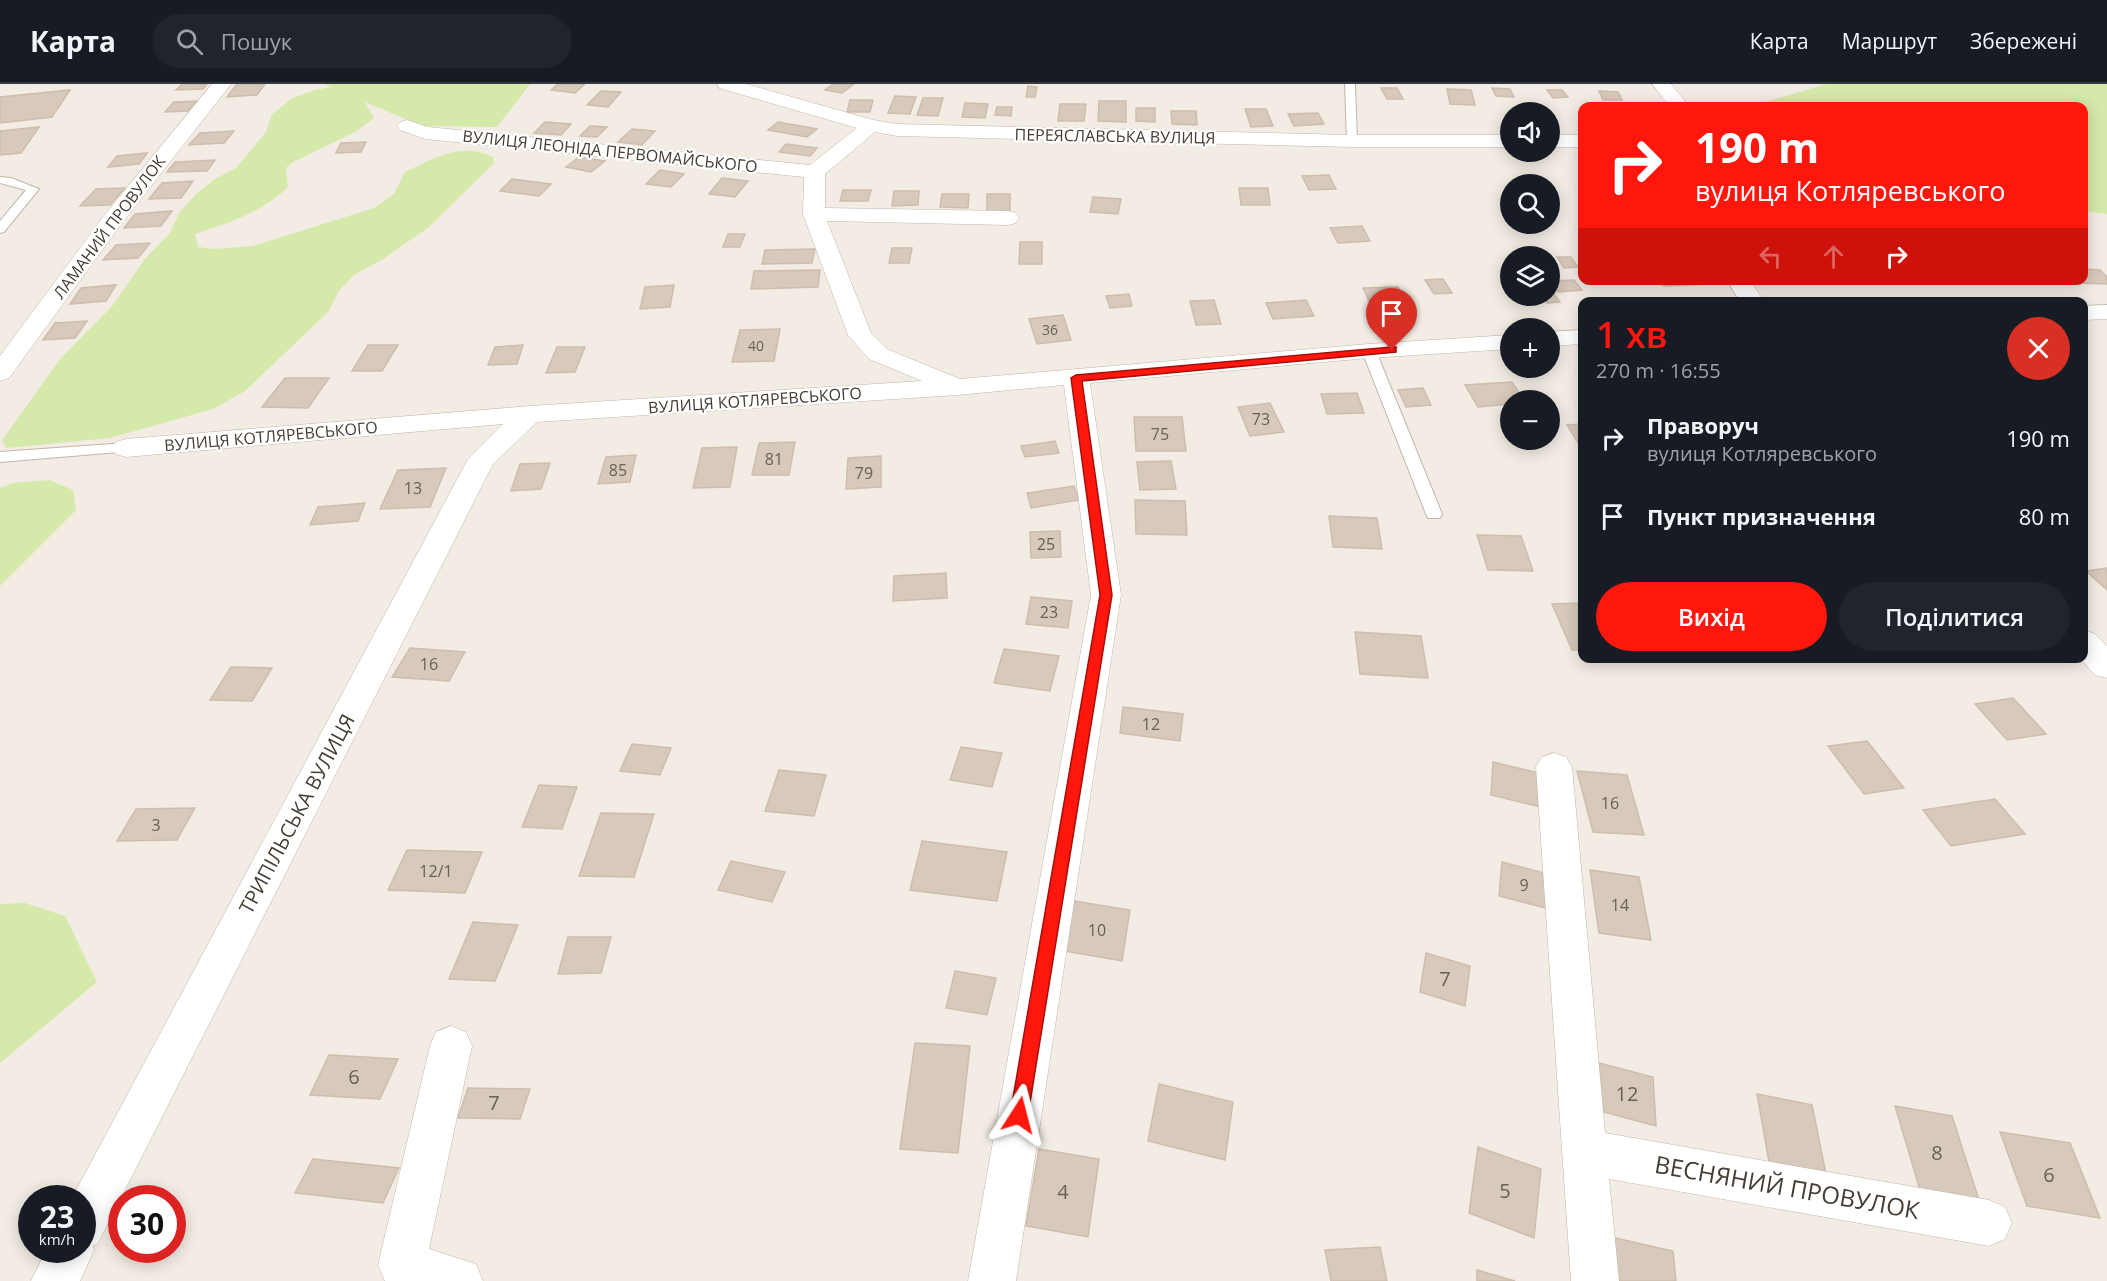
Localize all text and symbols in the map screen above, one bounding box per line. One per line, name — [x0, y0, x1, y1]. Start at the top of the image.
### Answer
search box — [152, 14, 572, 68]
text: Карта — [30, 22, 116, 60]
icon: search — [173, 25, 206, 58]
text: Пошук — [221, 26, 292, 56]
text: Карта — [1750, 27, 1809, 55]
text: Маршрут — [1842, 27, 1937, 55]
text: Збережені — [1970, 27, 2077, 55]
map controls — [1500, 102, 1560, 450]
button: sound — [1500, 102, 1560, 162]
text: 190 m — [1695, 118, 1819, 175]
street label: ПЕРЕЯСЛАВСЬКА ВУЛИЦЯ — [1014, 123, 1216, 149]
street label: ВУЛИЦЯ ЛЕОНІДА ПЕРВОМАЙСЬКОГО — [461, 125, 759, 177]
icon: right — [1596, 126, 1674, 204]
street label: ЛАМАНИЙ ПРОВУЛОК — [48, 151, 170, 303]
text: вулиця Котляревського — [1695, 172, 2005, 209]
button: search — [1500, 174, 1560, 234]
icon: left — [1754, 240, 1787, 273]
icon: ahead — [1817, 240, 1850, 273]
icon: right — [1880, 240, 1913, 273]
button: layers — [1500, 246, 1560, 306]
pin — [1366, 288, 1417, 350]
icon: arrive — [1375, 297, 1408, 330]
text: 1 хв — [1596, 310, 1667, 359]
button: close — [2007, 317, 2070, 380]
button: + — [1500, 318, 1560, 378]
house number: 36 — [1042, 320, 1058, 339]
house number: 40 — [748, 336, 764, 355]
text: 270 m · 16:55 — [1596, 357, 1721, 384]
street label: ВУЛИЦЯ КОТЛЯРЕВСЬКОГО — [647, 382, 863, 418]
button: − — [1500, 390, 1560, 450]
house number: 73 — [1252, 408, 1270, 430]
text: Праворуч — [1647, 410, 1759, 440]
street label: ВУЛИЦЯ КОТЛЯРЕВСЬКОГО — [163, 416, 379, 456]
icon: right — [1596, 422, 1629, 455]
house number: 75 — [1151, 423, 1169, 445]
text: 190 m — [2006, 423, 2070, 453]
text: вулиця Котляревського — [1647, 440, 1877, 467]
house number: 81 — [765, 448, 783, 470]
house number: 85 — [609, 459, 627, 481]
house number: 79 — [855, 462, 873, 484]
house number: 13 — [404, 477, 422, 499]
icon: arrive — [1596, 500, 1629, 533]
text: Пункт призначення — [1647, 501, 1876, 531]
text: 80 m — [2019, 501, 2070, 531]
house number: 25 — [1037, 533, 1055, 555]
button: Вихід — [1596, 582, 1827, 651]
button: Поділитися — [1839, 582, 2070, 651]
house number: 23 — [1040, 601, 1058, 623]
house number: 16 — [420, 653, 438, 675]
street label: ТРИПІЛЬСЬКА ВУЛИЦЯ — [232, 709, 361, 918]
house number: 12 — [1142, 713, 1160, 735]
house number: 16 — [1601, 792, 1619, 814]
house number: 3 — [151, 814, 161, 836]
house number: 12/1 — [419, 860, 453, 882]
house number: 9 — [1519, 874, 1529, 896]
house number: 14 — [1611, 894, 1629, 916]
house number: 10 — [1088, 919, 1106, 941]
house number: 7 — [1439, 965, 1451, 992]
house number: 6 — [348, 1063, 360, 1090]
house number: 12 — [1616, 1080, 1638, 1107]
position arrow — [987, 1083, 1051, 1147]
house number: 7 — [488, 1089, 500, 1116]
house number: 8 — [1931, 1139, 1943, 1166]
street label: ВЕСНЯНИЙ ПРОВУЛОК — [1652, 1147, 1923, 1226]
house number: 6 — [2043, 1161, 2055, 1188]
house number: 5 — [1499, 1177, 1511, 1204]
house number: 4 — [1057, 1178, 1069, 1205]
speed limit sign: 30 — [108, 1185, 186, 1263]
text: 23 — [40, 1196, 74, 1237]
text: km/h — [39, 1229, 75, 1249]

